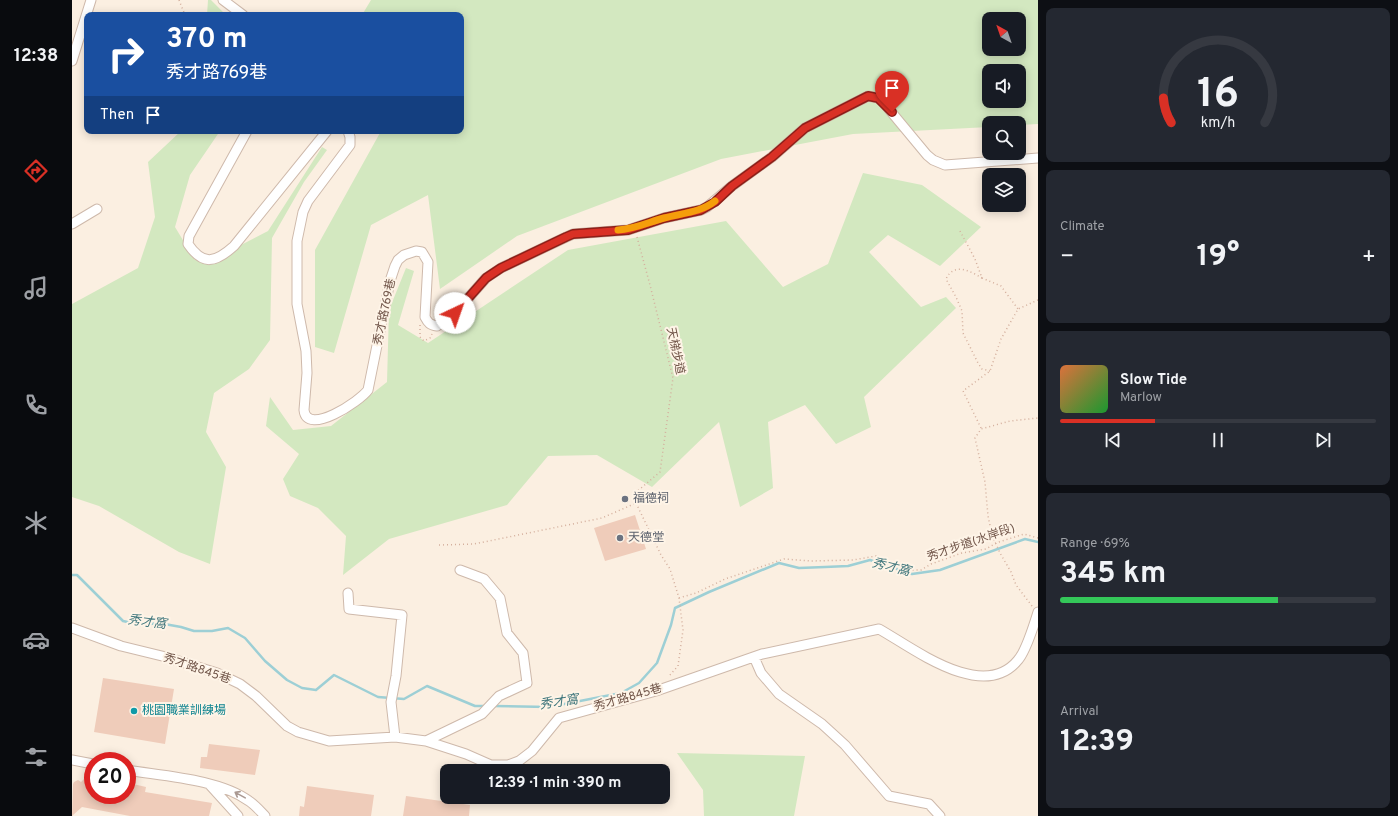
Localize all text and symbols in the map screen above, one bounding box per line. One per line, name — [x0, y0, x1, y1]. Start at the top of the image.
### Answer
north arrow — [982, 12, 1026, 56]
map controls — [982, 12, 1026, 212]
text: 370 m — [166, 22, 247, 58]
icon: right — [100, 28, 152, 80]
text: 12:38 — [14, 45, 58, 68]
text: 秀才路769巷 — [166, 62, 267, 85]
button: sound — [982, 64, 1026, 108]
text: 16 — [1197, 69, 1239, 122]
pin — [875, 71, 909, 112]
icon: arrive — [881, 77, 903, 99]
icon: arrive — [142, 104, 164, 126]
text: Then — [100, 106, 134, 125]
text: km/h — [1201, 113, 1235, 131]
button: search — [982, 116, 1026, 160]
icon: directions — [22, 157, 50, 185]
button: layers — [982, 168, 1026, 212]
text: Climate — [1060, 219, 1105, 235]
text: 19° — [1197, 239, 1239, 276]
text: − — [1060, 244, 1074, 271]
text: + — [1362, 244, 1376, 271]
icon: music — [22, 274, 50, 302]
street label: 秀才路769巷 — [370, 277, 400, 347]
position arrow — [434, 292, 476, 334]
street label: 天梯步道 — [662, 326, 688, 376]
text: Slow Tide — [1120, 371, 1187, 390]
text: Marlow — [1120, 390, 1162, 406]
icon: phone — [22, 391, 50, 419]
icon: previous — [1102, 429, 1124, 451]
icon: pause — [1207, 429, 1229, 451]
icon: next — [1312, 429, 1334, 451]
place label: 福德祠 — [633, 491, 669, 507]
marker: 福德祠 — [620, 494, 630, 504]
icon: climate — [22, 509, 50, 537]
street label: 秀才步道(水岸段) — [925, 520, 1017, 566]
place label: 天德堂 — [628, 530, 664, 546]
marker: 天德堂 — [615, 533, 625, 543]
text: Range · 69% — [1060, 536, 1130, 552]
water label: 秀才窩 — [870, 556, 914, 581]
text: 345 km — [1060, 556, 1166, 593]
water label: 秀才窩 — [127, 613, 169, 634]
icon: car — [22, 626, 50, 654]
street label: 秀才路845巷 — [161, 650, 233, 688]
street label: 秀才路845巷 — [592, 681, 664, 715]
water label: 秀才窩 — [539, 692, 581, 714]
place label: 桃園職業訓練場 — [142, 703, 226, 719]
text: Arrival — [1060, 704, 1099, 720]
marker: 桃園職業訓練場 — [129, 706, 139, 716]
text: 12:39 — [1060, 724, 1134, 761]
icon: filters — [22, 743, 50, 771]
speed limit sign: 20 — [84, 752, 136, 804]
text: 12:39 · 1 min · 390 m — [488, 774, 622, 793]
one-way arrow — [234, 791, 246, 799]

